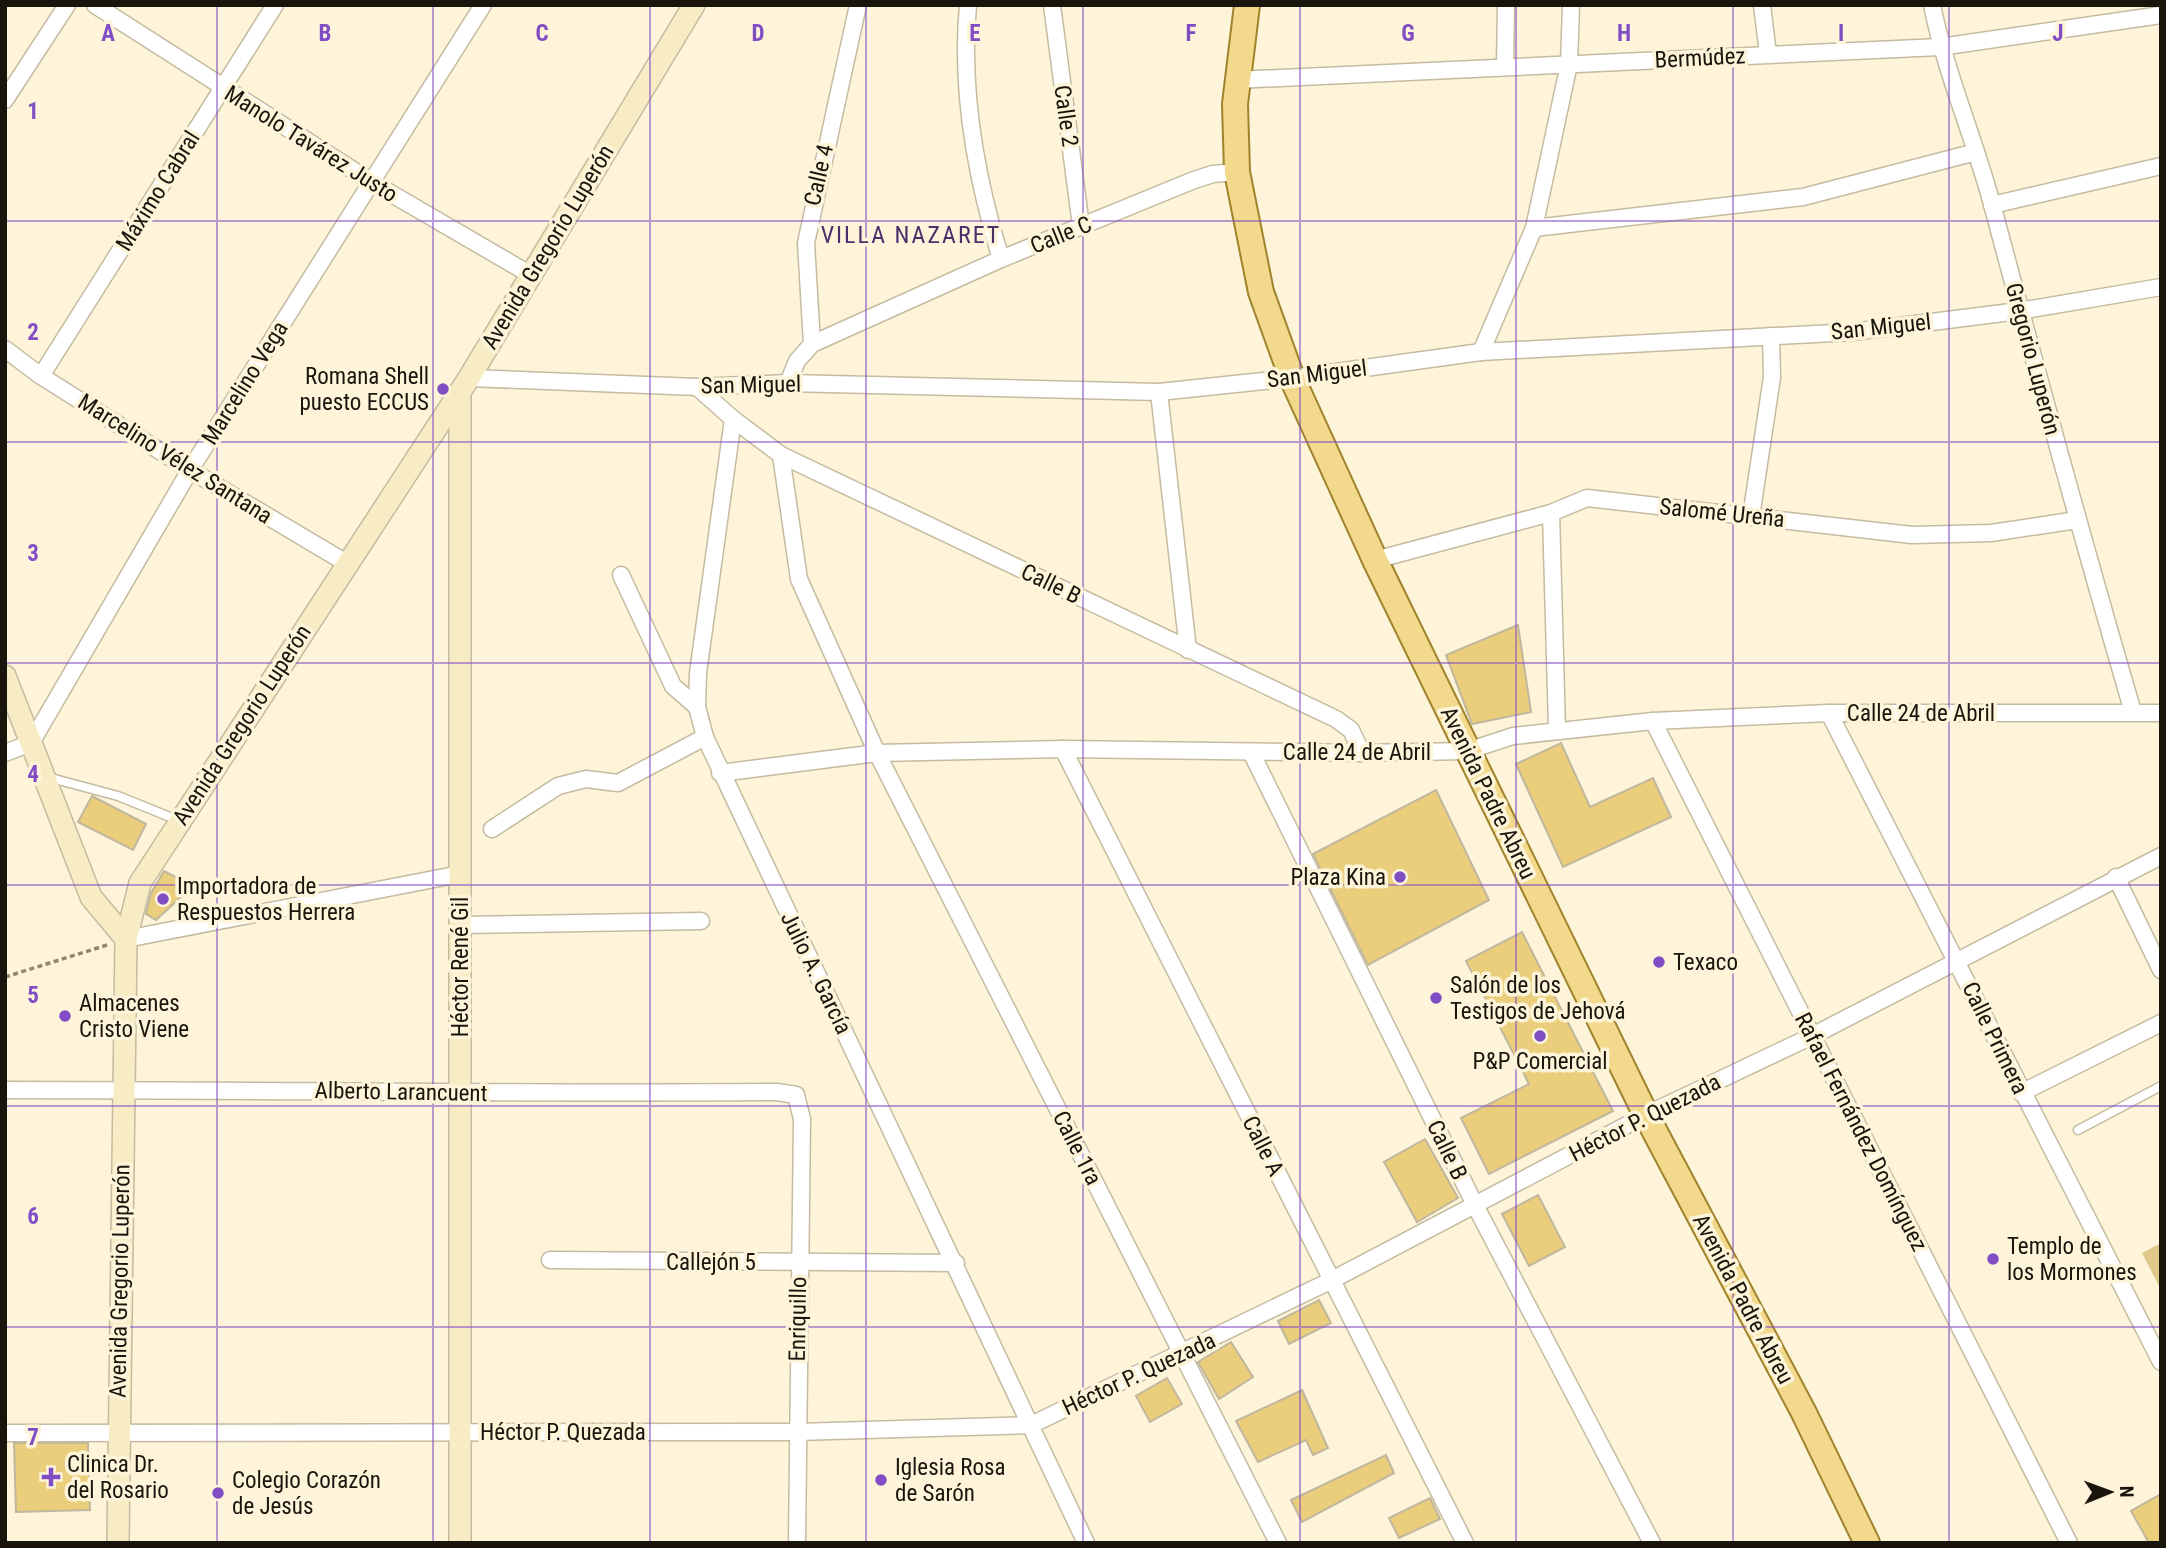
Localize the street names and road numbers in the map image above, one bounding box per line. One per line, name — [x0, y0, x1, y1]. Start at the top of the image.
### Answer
street label: Bermúdez — [1654, 42, 1746, 74]
street label: Manolo Tavárez Justo — [220, 80, 402, 208]
street label: Calle 2 — [1048, 83, 1084, 149]
street label: Máximo Cabral — [110, 126, 206, 256]
street label: Avenida Gregorio Luperón — [476, 140, 620, 354]
street label: Calle 4 — [799, 142, 839, 208]
street label: Calle C — [1026, 211, 1096, 259]
street label: Gregorio Luperón — [2000, 280, 2066, 438]
street label: San Miguel — [1830, 308, 1932, 346]
street label: Marcelino Vega — [196, 316, 294, 450]
street label: San Miguel — [1265, 354, 1369, 394]
street label: San Miguel — [700, 371, 802, 399]
street label: Marcelino Vélez Santana — [73, 388, 277, 530]
street label: Salomé Ureña — [1658, 493, 1786, 533]
street label: Calle B — [1017, 558, 1085, 610]
street label: Avenida Gregorio Luperón — [167, 620, 317, 830]
street label: Calle 24 de Abril — [1847, 700, 1995, 727]
street label: Avenida Padre Abreu — [1435, 702, 1541, 884]
street label: Calle 24 de Abril — [1283, 739, 1431, 766]
street label: Héctor René Gil — [447, 897, 474, 1037]
street label: Julio A. García — [775, 907, 857, 1039]
street label: Calle Primera — [1956, 978, 2034, 1098]
street label: Rafael Fernández Domínguez — [1789, 1008, 1933, 1256]
street label: Héctor P. Quezada — [1565, 1068, 1725, 1168]
street label: Alberto Larancuent — [314, 1077, 488, 1107]
street label: Calle 1ra — [1047, 1106, 1107, 1190]
street label: Calle A — [1236, 1111, 1290, 1181]
street label: Calle B — [1421, 1116, 1473, 1184]
street label: Avenida Gregorio Luperón — [104, 1164, 136, 1398]
street label: Avenida Padre Abreu — [1687, 1209, 1799, 1389]
street label: Callejón 5 — [666, 1249, 756, 1276]
street label: Enriquillo — [784, 1276, 812, 1362]
street label: Héctor P. Quezada — [1058, 1327, 1220, 1421]
street label: Héctor P. Quezada — [480, 1419, 646, 1446]

